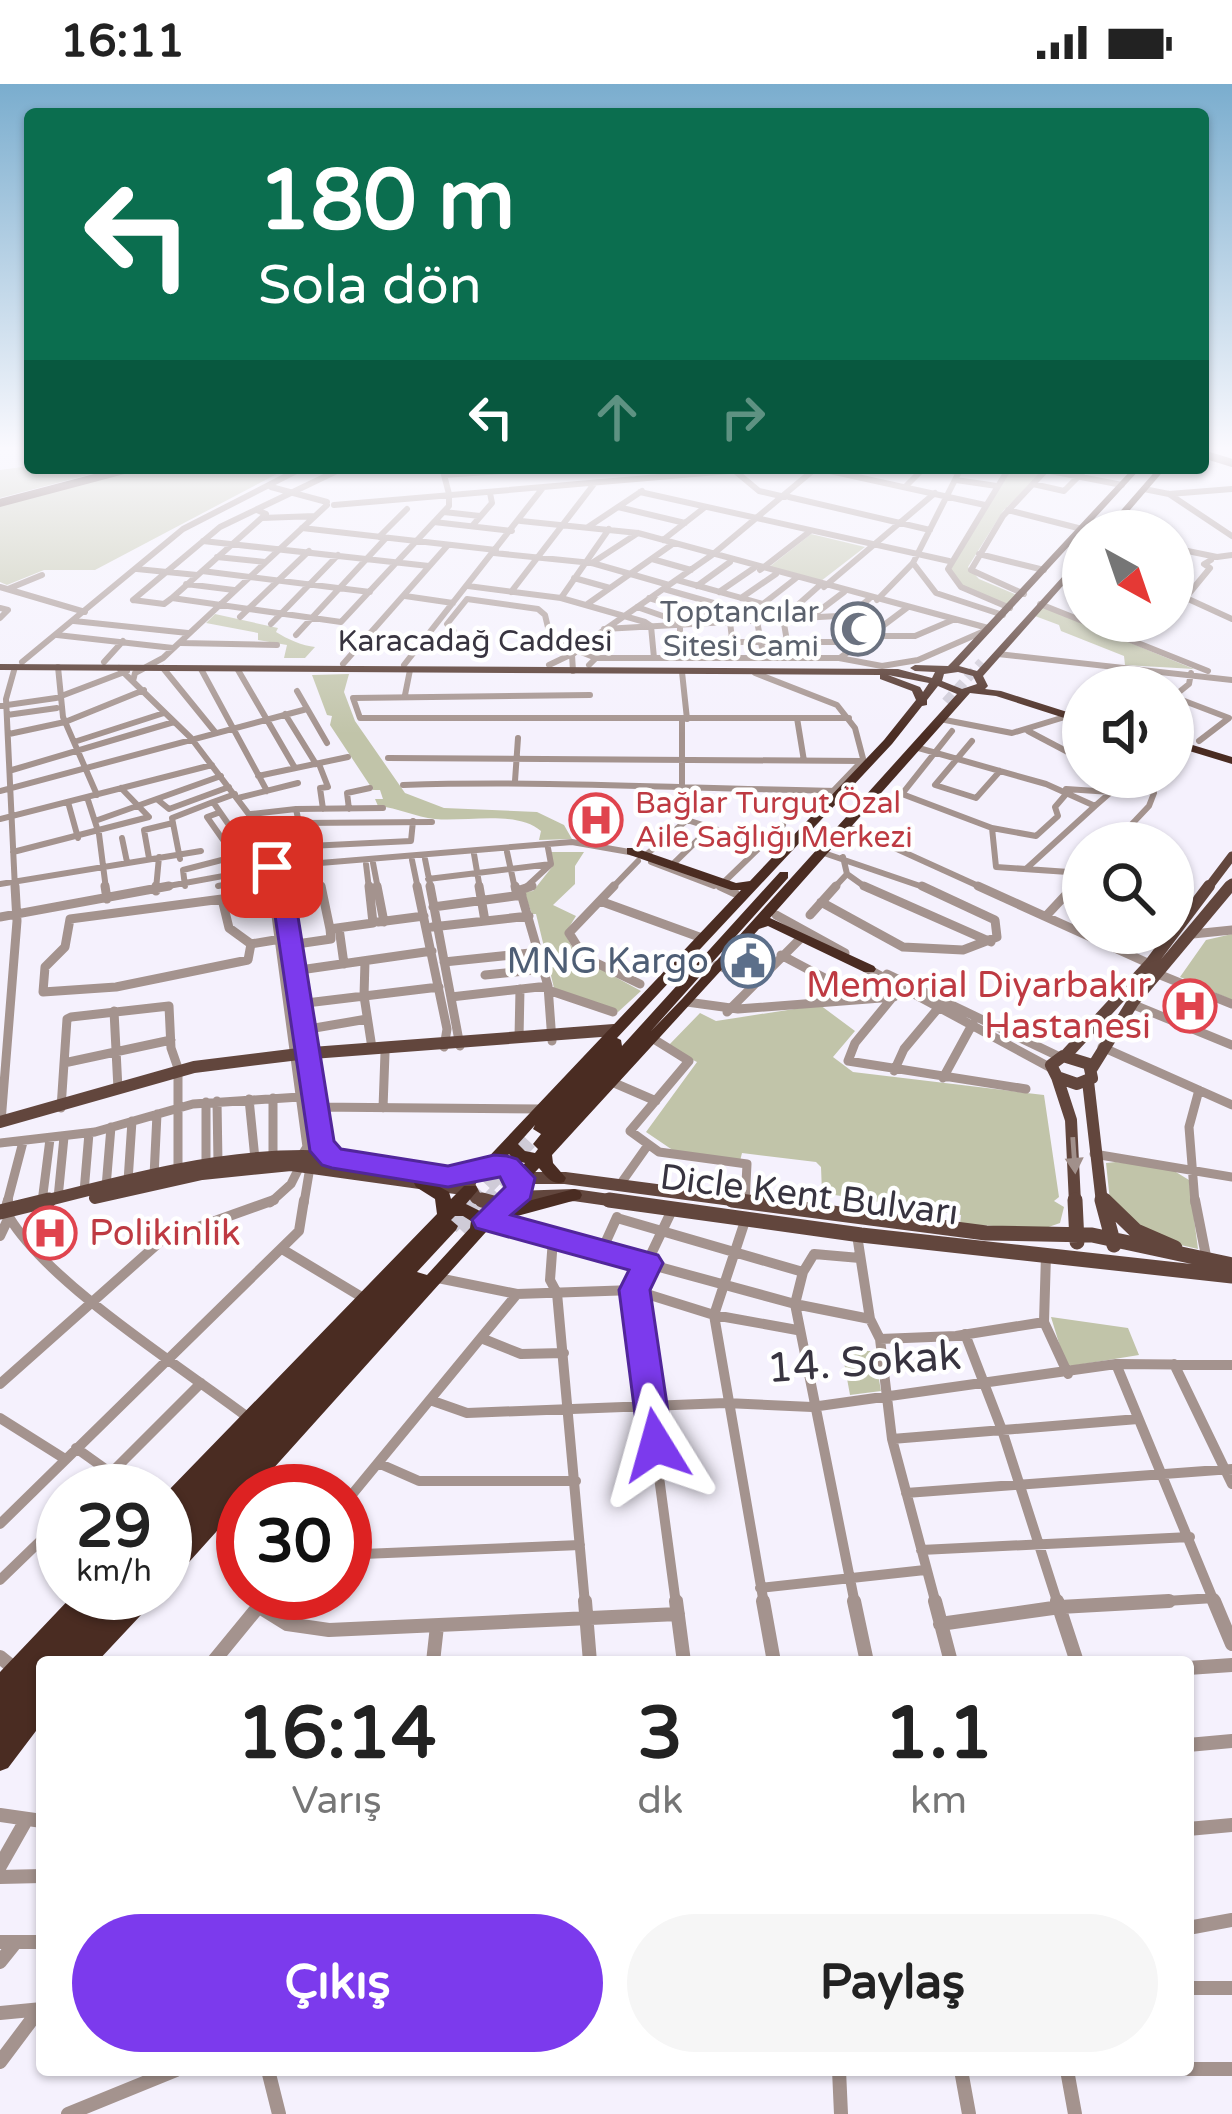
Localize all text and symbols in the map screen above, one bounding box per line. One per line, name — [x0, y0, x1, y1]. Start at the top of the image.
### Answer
text: 16:11 — [60, 15, 185, 69]
text: 180 m — [258, 151, 515, 252]
icon: left — [60, 156, 216, 312]
text: Sola dön — [258, 253, 482, 318]
icon: left — [458, 384, 524, 450]
icon: ahead — [584, 384, 650, 450]
icon: right — [710, 384, 776, 450]
north arrow — [1062, 510, 1194, 642]
map controls — [1062, 510, 1194, 954]
place label: Toptancılar Sitesi Cami — [660, 594, 819, 665]
mosque icon: Toptancılar Sitesi Cami — [830, 601, 886, 657]
street label: Karacadağ Caddesi — [337, 623, 613, 660]
button: sound — [1062, 666, 1194, 798]
place label: Bağlar Turgut Özal Aile Sağlığı Merkezi — [635, 785, 913, 856]
hospital icon: Bağlar Turgut Özal Aile Sağlığı Merkezi — [568, 792, 624, 848]
pin — [221, 816, 323, 918]
button: search — [1062, 822, 1194, 954]
icon: arrive — [239, 834, 305, 900]
public building icon: MNG Kargo — [720, 933, 776, 989]
place label: MNG Kargo — [506, 940, 709, 983]
place label: Memorial Diyarbakır Hastanesi — [806, 964, 1151, 1048]
hospital icon: Memorial Diyarbakır Hastanesi — [1162, 978, 1218, 1034]
one-way arrow — [1065, 1137, 1084, 1175]
street label: Dicle Kent Bulvarı — [657, 1155, 961, 1235]
hospital icon: Polikinlik — [22, 1205, 78, 1261]
place label: Polikinlik — [89, 1212, 241, 1255]
street label: 14. Sokak — [765, 1330, 963, 1394]
position arrow — [593, 1382, 719, 1508]
speed limit sign: 30 — [216, 1464, 372, 1620]
text: 29 — [76, 1491, 152, 1563]
text: km/h — [76, 1553, 152, 1590]
text: 16:14 — [237, 1691, 436, 1778]
text: 3 — [638, 1691, 683, 1778]
text: 1.1 — [884, 1691, 993, 1778]
text: Varış — [292, 1777, 382, 1824]
text: dk — [637, 1777, 683, 1824]
text: km — [910, 1777, 967, 1824]
button: Çıkış — [72, 1914, 603, 2052]
button: Paylaş — [627, 1914, 1158, 2052]

